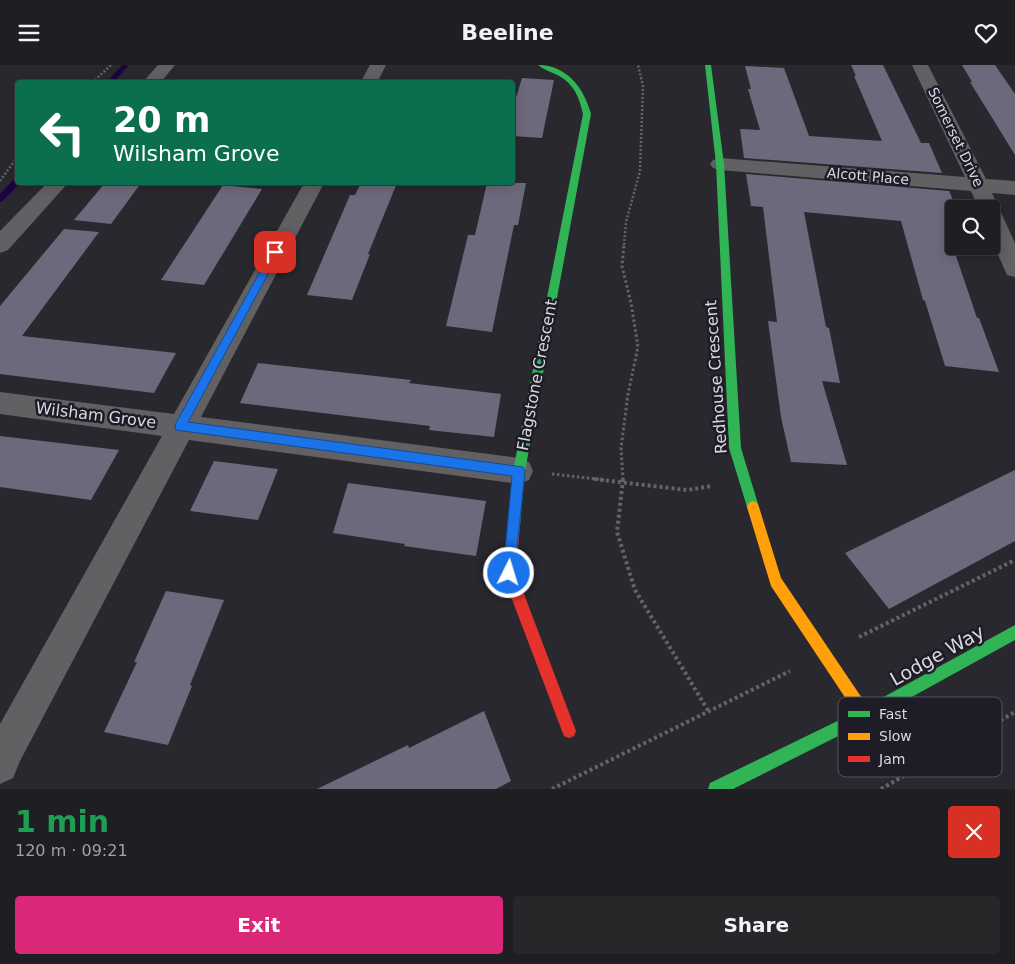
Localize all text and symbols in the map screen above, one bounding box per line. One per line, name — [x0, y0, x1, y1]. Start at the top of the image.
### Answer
icon: menu — [15, 19, 43, 47]
icon: heart — [972, 19, 1000, 47]
text: Beeline — [461, 20, 554, 45]
street label: Somerset Drive — [925, 85, 987, 189]
icon: left — [30, 100, 95, 165]
text: 20 m — [113, 100, 210, 140]
text: Wilsham Grove — [113, 141, 279, 166]
street label: Alcott Place — [826, 164, 910, 188]
map controls — [945, 200, 1000, 255]
button: search — [945, 200, 1000, 255]
pin — [254, 231, 296, 273]
icon: arrive — [261, 238, 289, 266]
street label: Flagstone Crescent — [513, 298, 561, 452]
street label: Redhouse Crescent — [701, 299, 731, 455]
street label: Wilsham Grove — [35, 398, 157, 432]
position arrow — [482, 546, 534, 598]
street label: Lodge Way — [886, 620, 988, 690]
legend — [838, 697, 1002, 777]
text: Fast — [879, 706, 908, 722]
text: Slow — [879, 728, 912, 744]
text: Jam — [878, 751, 905, 767]
text: 1 min — [15, 804, 109, 839]
button: close — [948, 806, 1000, 858]
text: 120 m · 09:21 — [15, 841, 128, 860]
button: Exit — [15, 896, 503, 954]
button: Share — [513, 896, 1000, 954]

